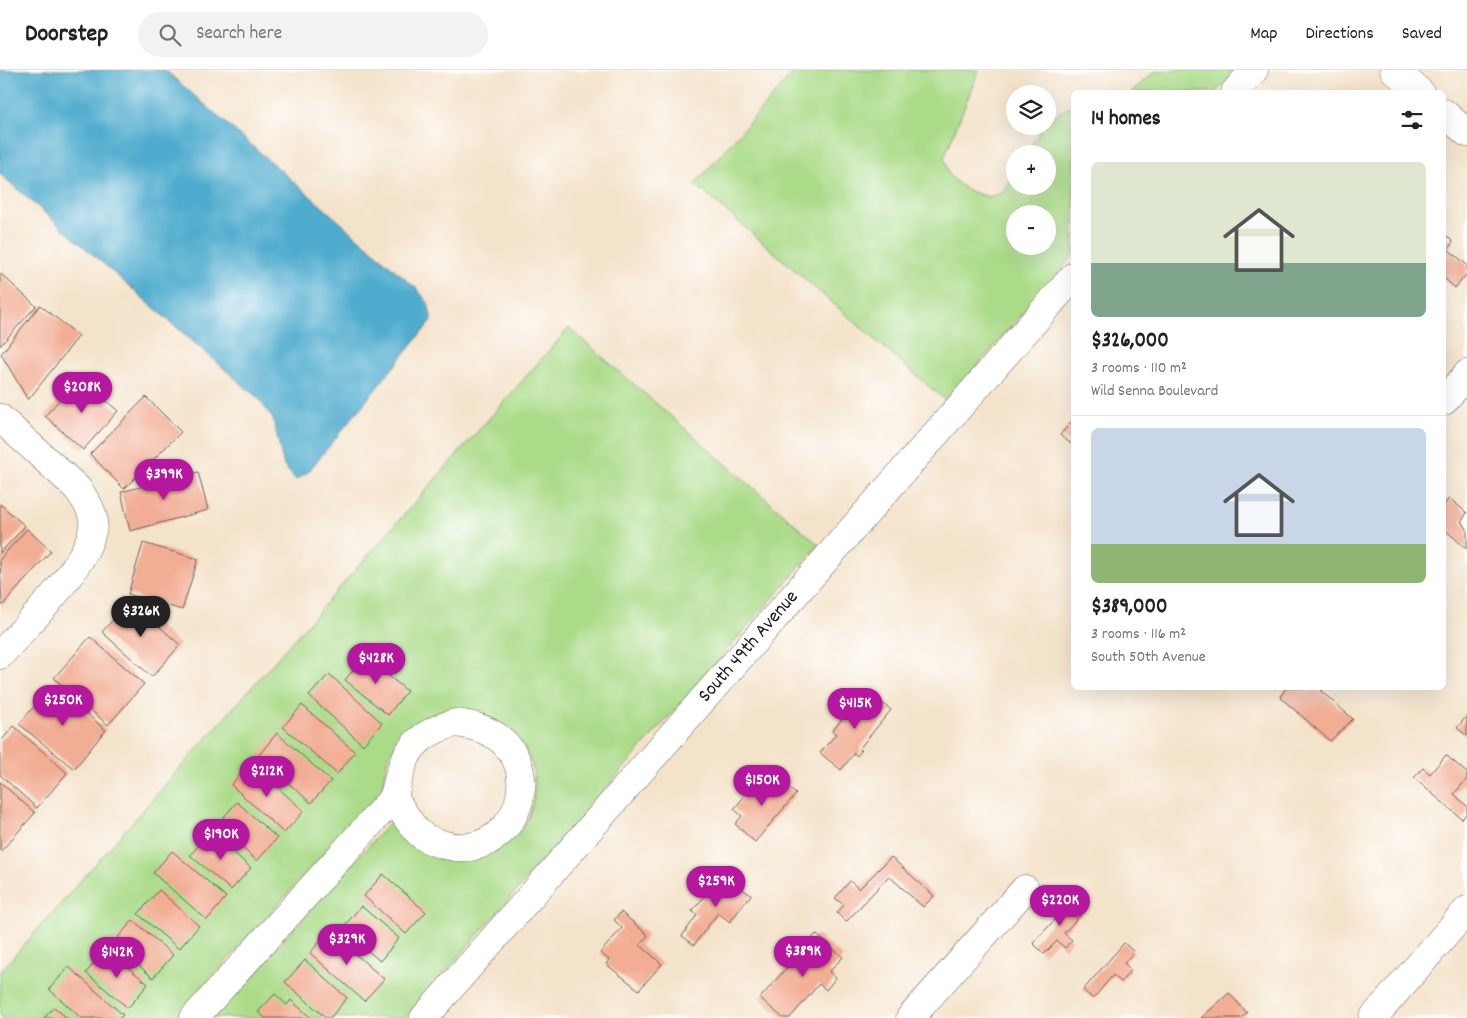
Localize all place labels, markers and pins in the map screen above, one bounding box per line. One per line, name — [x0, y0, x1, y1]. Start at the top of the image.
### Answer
pin: $208K — [47, 372, 117, 414]
pin: $399K — [129, 458, 199, 501]
pin: $326K — [106, 596, 176, 638]
pin: $428K — [341, 642, 411, 685]
pin: $250K — [28, 684, 98, 727]
pin: $415K — [820, 688, 890, 730]
pin: $212K — [232, 756, 302, 798]
pin: $150K — [727, 764, 797, 807]
pin: $190K — [186, 818, 256, 861]
pin: $259K — [681, 866, 751, 908]
pin: $220K — [1025, 884, 1095, 927]
pin: $329K — [312, 924, 382, 966]
pin: $142K — [82, 936, 152, 979]
pin: $389K — [768, 936, 838, 978]

